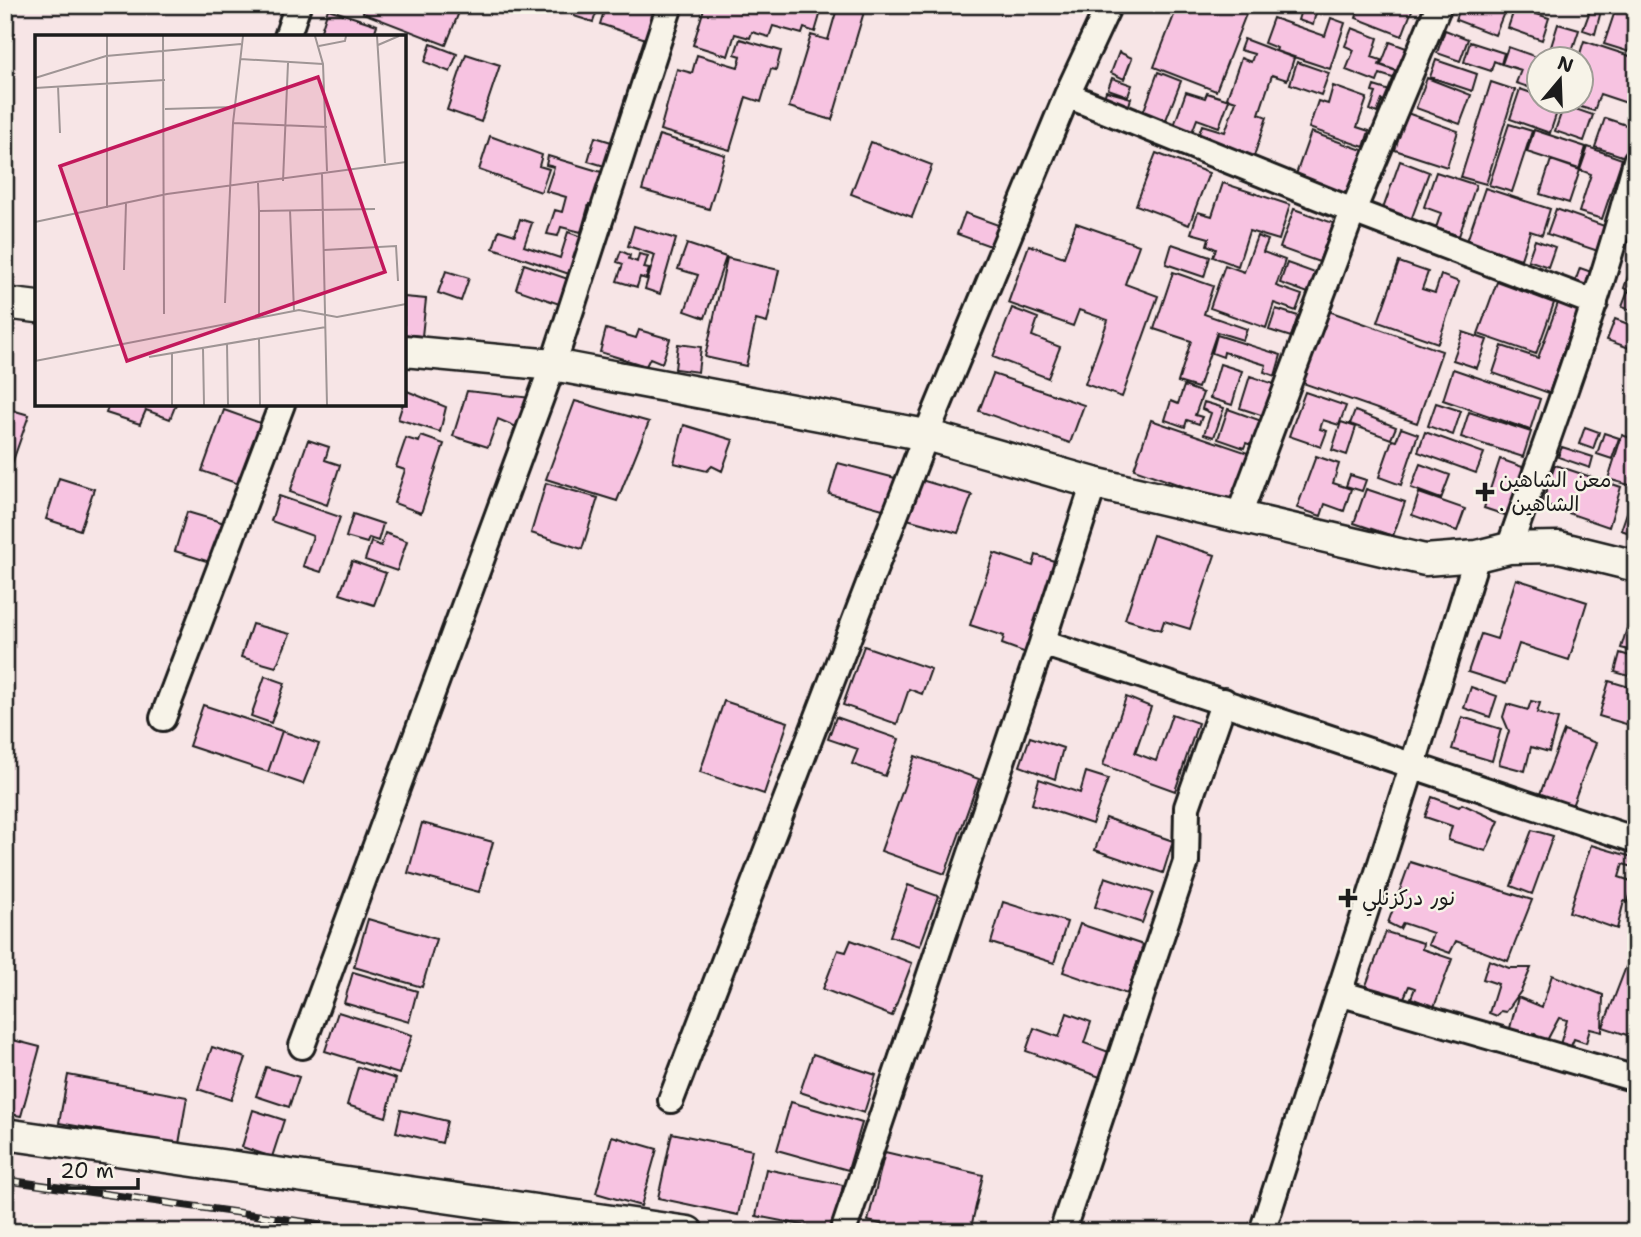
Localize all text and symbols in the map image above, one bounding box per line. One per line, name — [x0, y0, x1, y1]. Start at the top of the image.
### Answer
inset map — [35, 35, 406, 406]
north arrow — [1526, 46, 1596, 116]
text: N — [1554, 50, 1577, 79]
place label: معن الشاهين . الشاهين — [1499, 466, 1611, 518]
marker: معن الشاهين . الشاهين — [1477, 484, 1493, 500]
place label: نور دركزنلي — [1362, 884, 1455, 917]
marker: نور دركزنلي — [1340, 890, 1356, 906]
scale bar — [49, 1146, 138, 1190]
text: 20 m — [60, 1157, 114, 1185]

